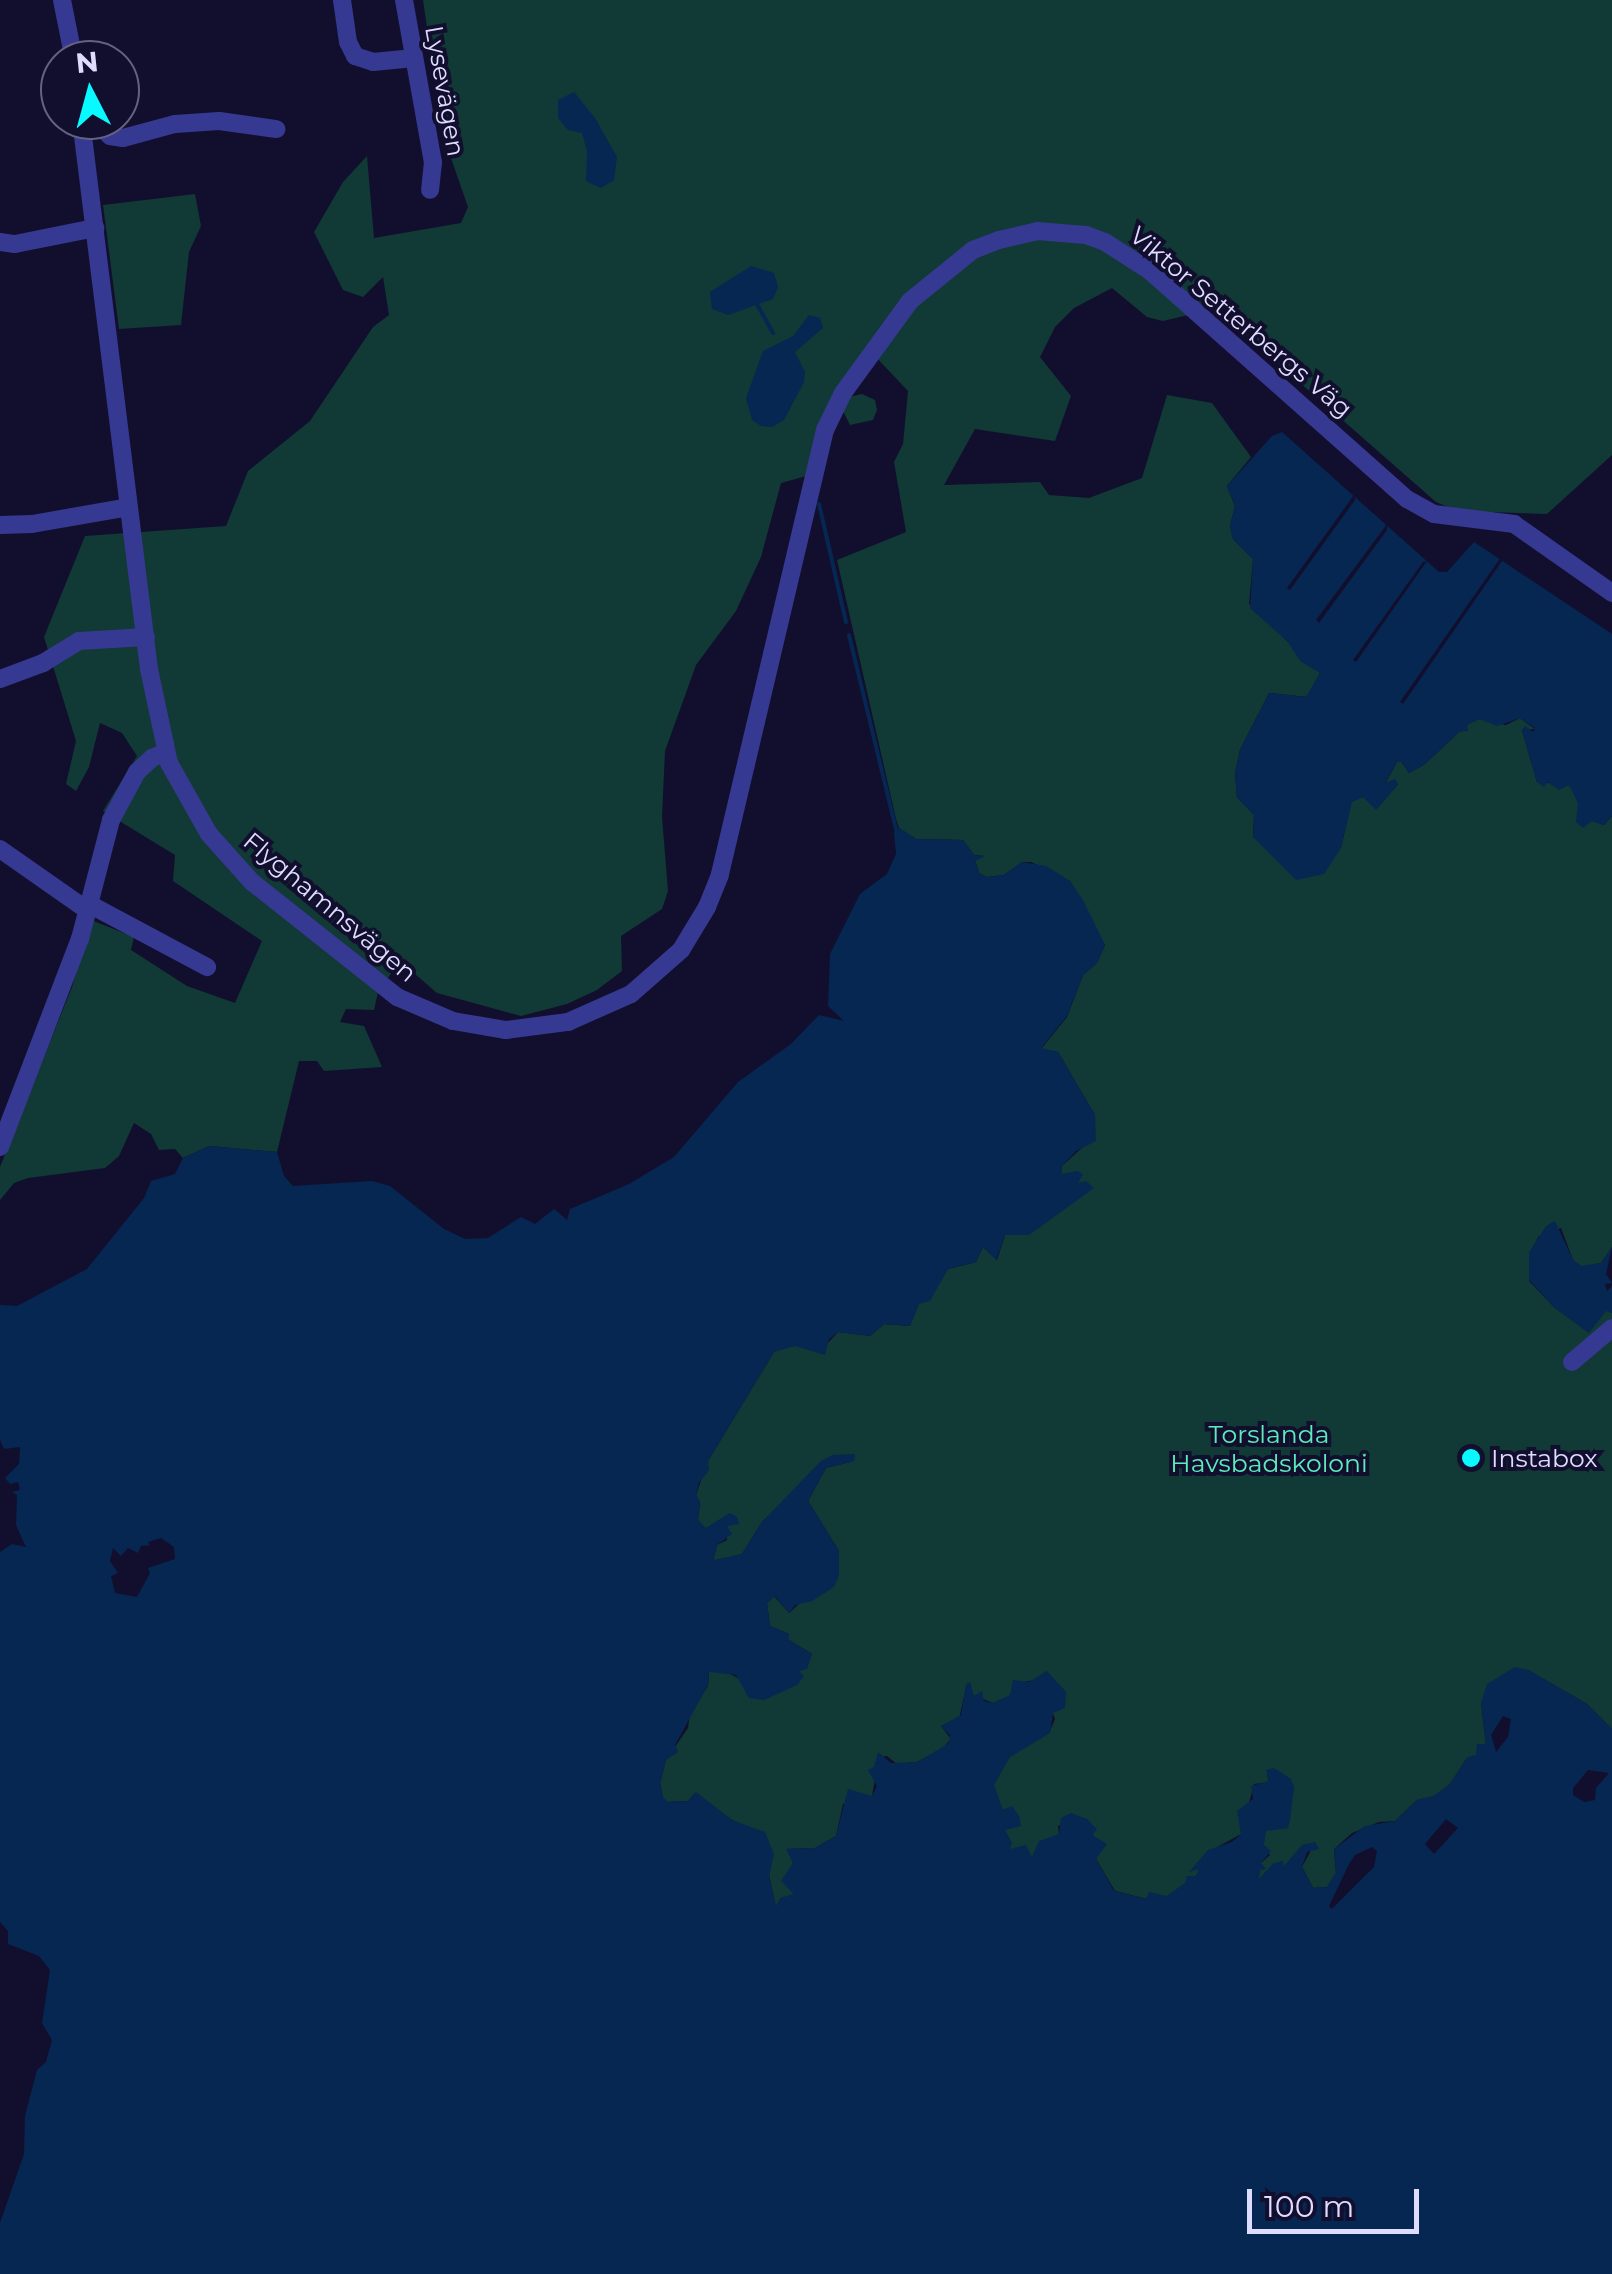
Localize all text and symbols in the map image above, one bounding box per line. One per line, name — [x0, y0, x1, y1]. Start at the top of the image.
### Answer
street label: Lysevägen — [419, 23, 471, 159]
north arrow — [40, 40, 140, 140]
text: N — [74, 44, 100, 80]
street label: Viktor Setterbergs Väg — [1124, 220, 1358, 424]
street label: Flyghamnsvägen — [237, 826, 423, 988]
park label: Torslanda Havsbadskoloni — [1170, 1420, 1368, 1479]
place label: Instabox — [1491, 1443, 1598, 1473]
marker: Instabox — [1460, 1447, 1482, 1469]
scale bar — [1252, 2169, 1424, 2231]
text: 100 m — [1264, 2188, 1354, 2225]

